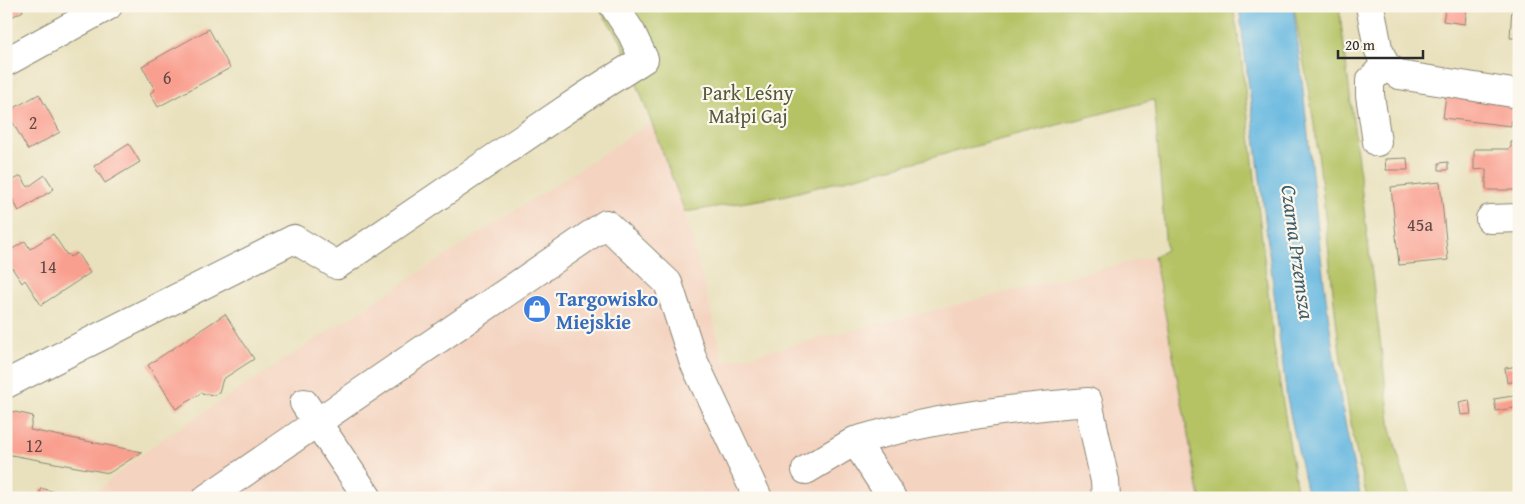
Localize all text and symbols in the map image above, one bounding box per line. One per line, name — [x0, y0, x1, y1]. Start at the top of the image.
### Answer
scale bar — [1338, 28, 1422, 60]
text: 20 m — [1345, 34, 1376, 55]
house number: 6 — [163, 64, 171, 91]
park label: Park Leśny Małpi Gaj — [702, 78, 794, 130]
house number: 2 — [29, 109, 37, 136]
water label: Czarna Przemsza — [1273, 183, 1323, 322]
house number: 45a — [1407, 211, 1433, 238]
house number: 14 — [39, 253, 57, 280]
place label: Targowisko Miejskie — [556, 284, 659, 336]
shop icon: Targowisko Miejskie — [522, 294, 552, 324]
house number: 12 — [25, 432, 43, 459]

